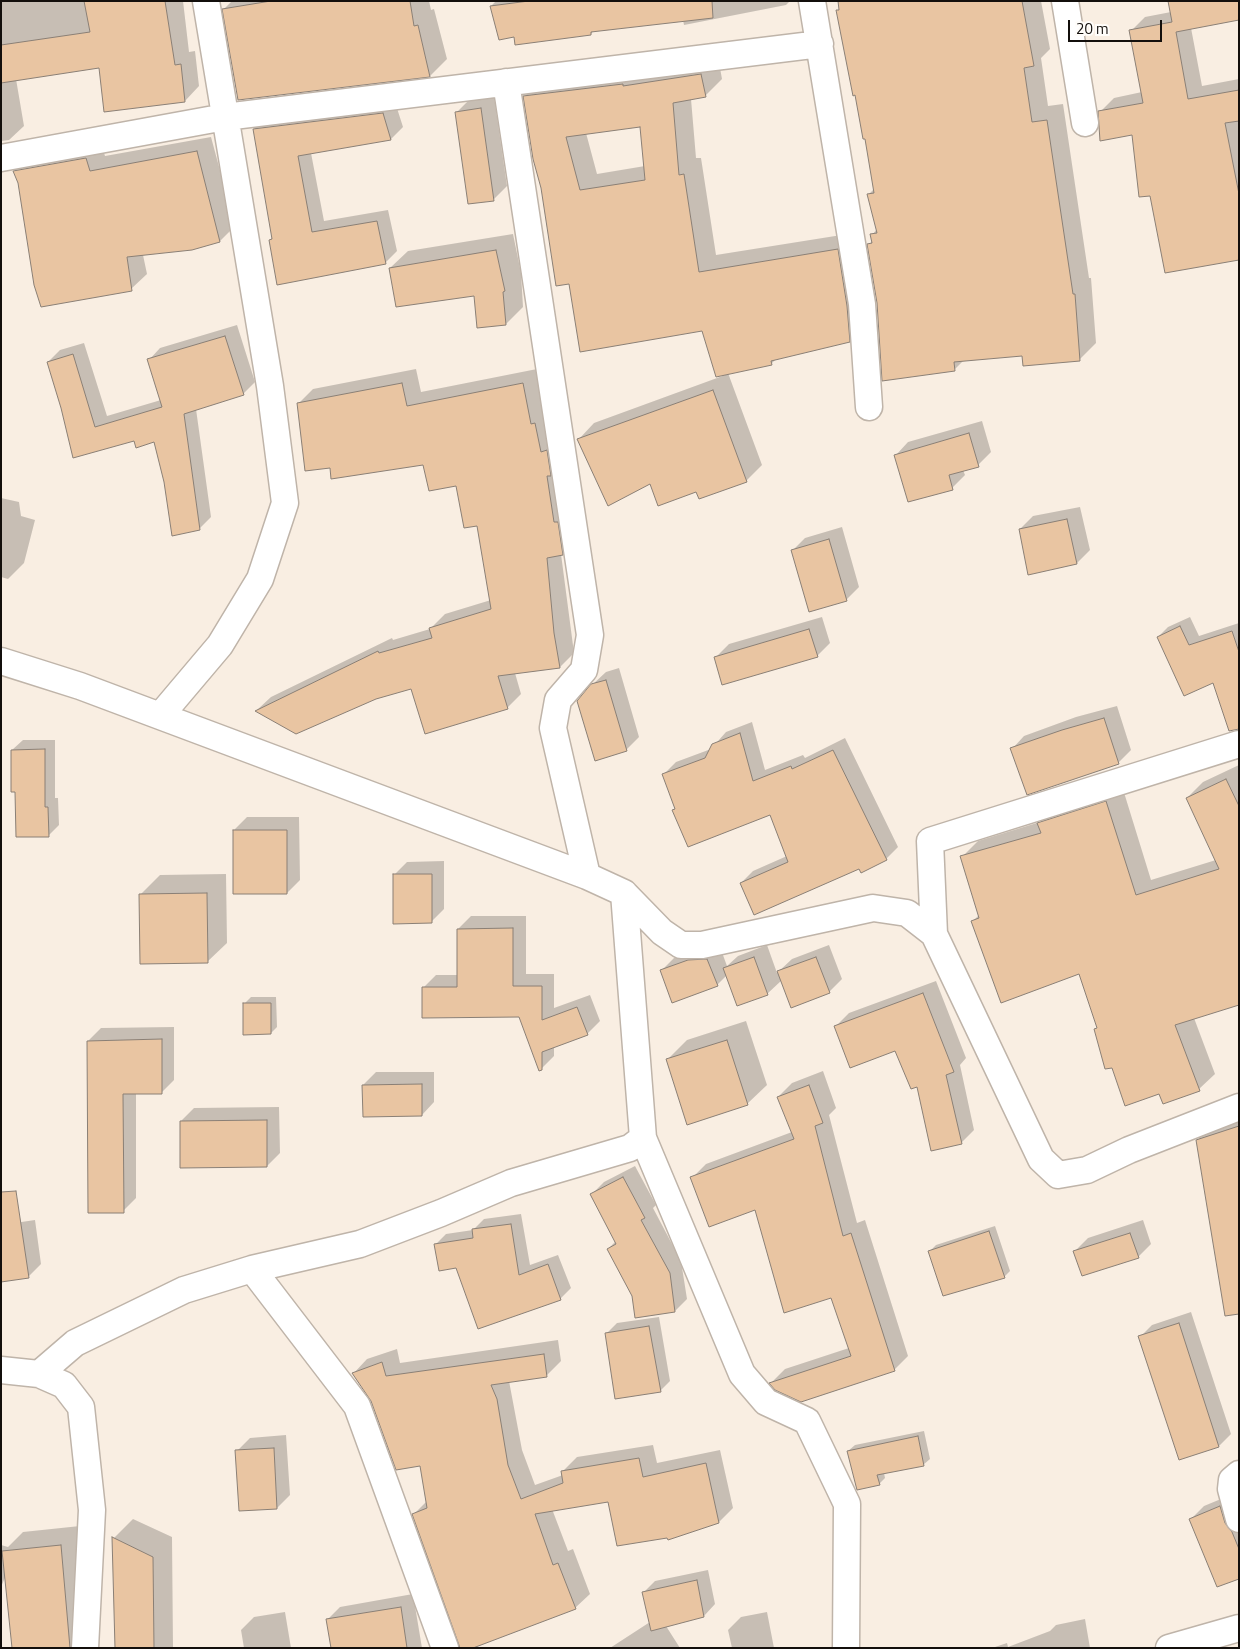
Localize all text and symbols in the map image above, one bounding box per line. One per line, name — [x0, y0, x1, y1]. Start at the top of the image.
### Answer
scale bar — [1070, 10, 1164, 42]
text: 20 m — [1076, 17, 1109, 40]

